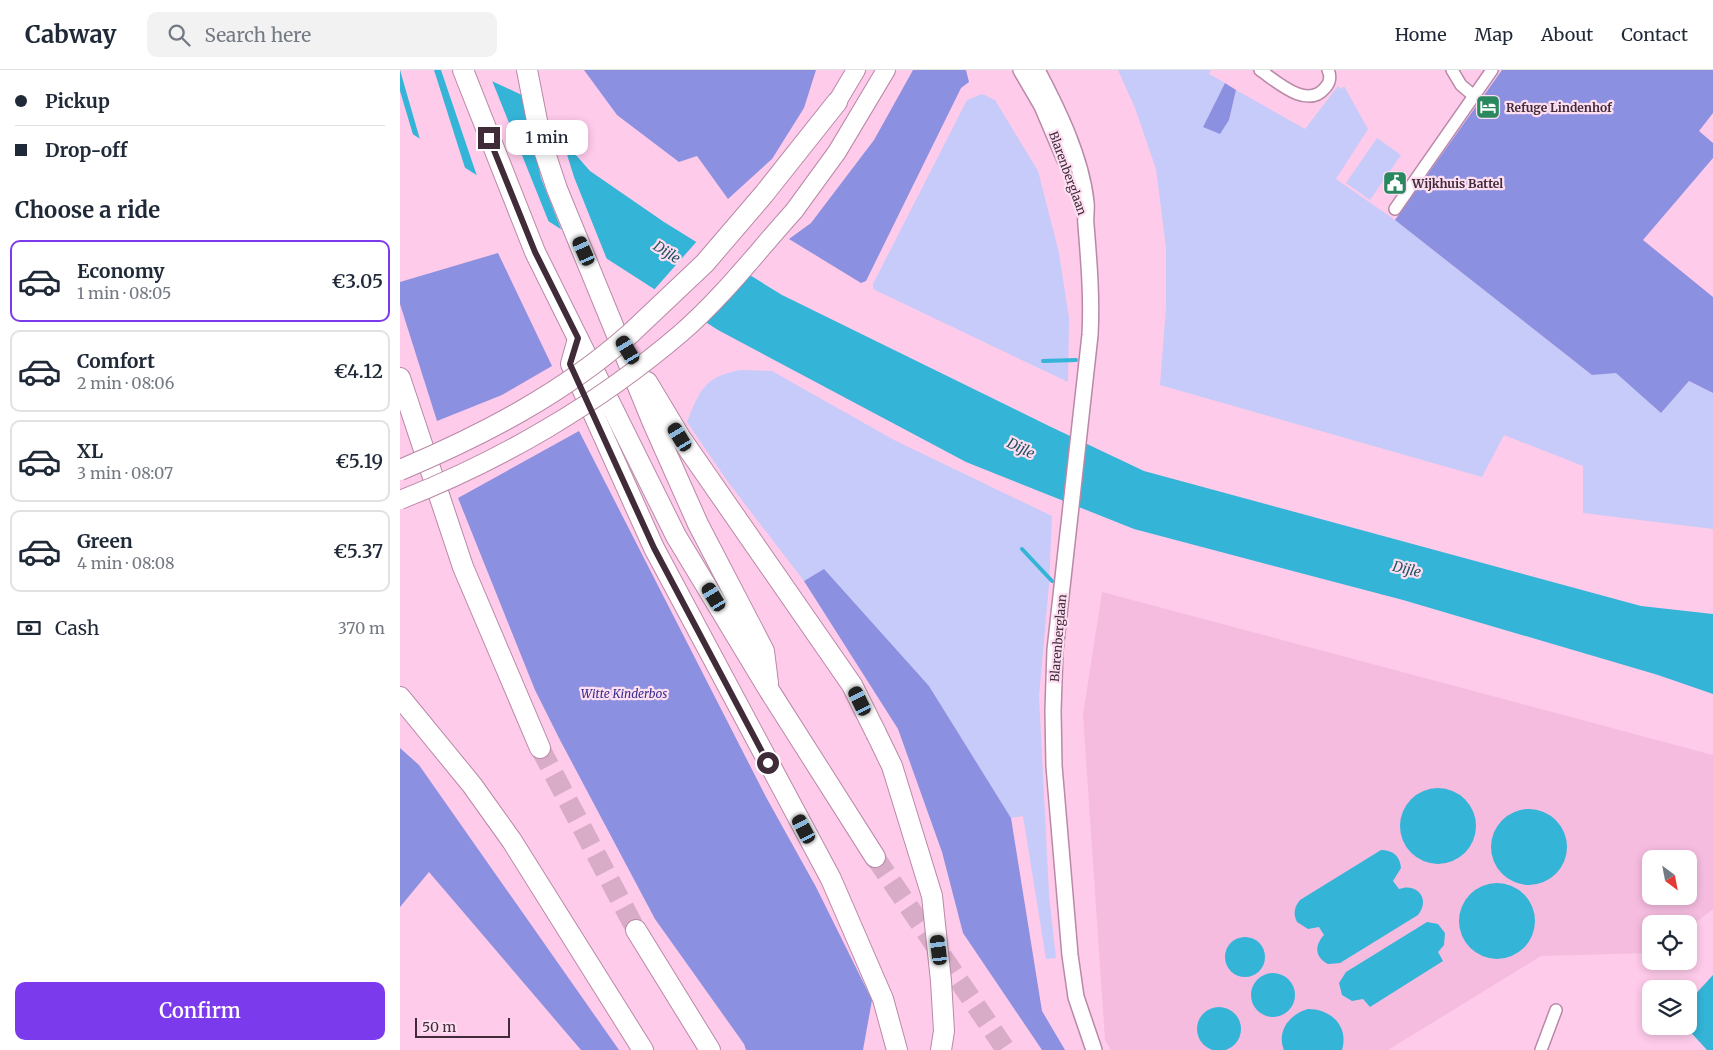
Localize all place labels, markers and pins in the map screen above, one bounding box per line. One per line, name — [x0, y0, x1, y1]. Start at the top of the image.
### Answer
hotel icon: Refuge Lindenhof — [1475, 94, 1501, 120]
place label: Refuge Lindenhof — [1506, 100, 1613, 115]
public building icon: Wijkhuis Battel — [1382, 170, 1408, 196]
place label: Wijkhuis Battel — [1411, 176, 1503, 191]

